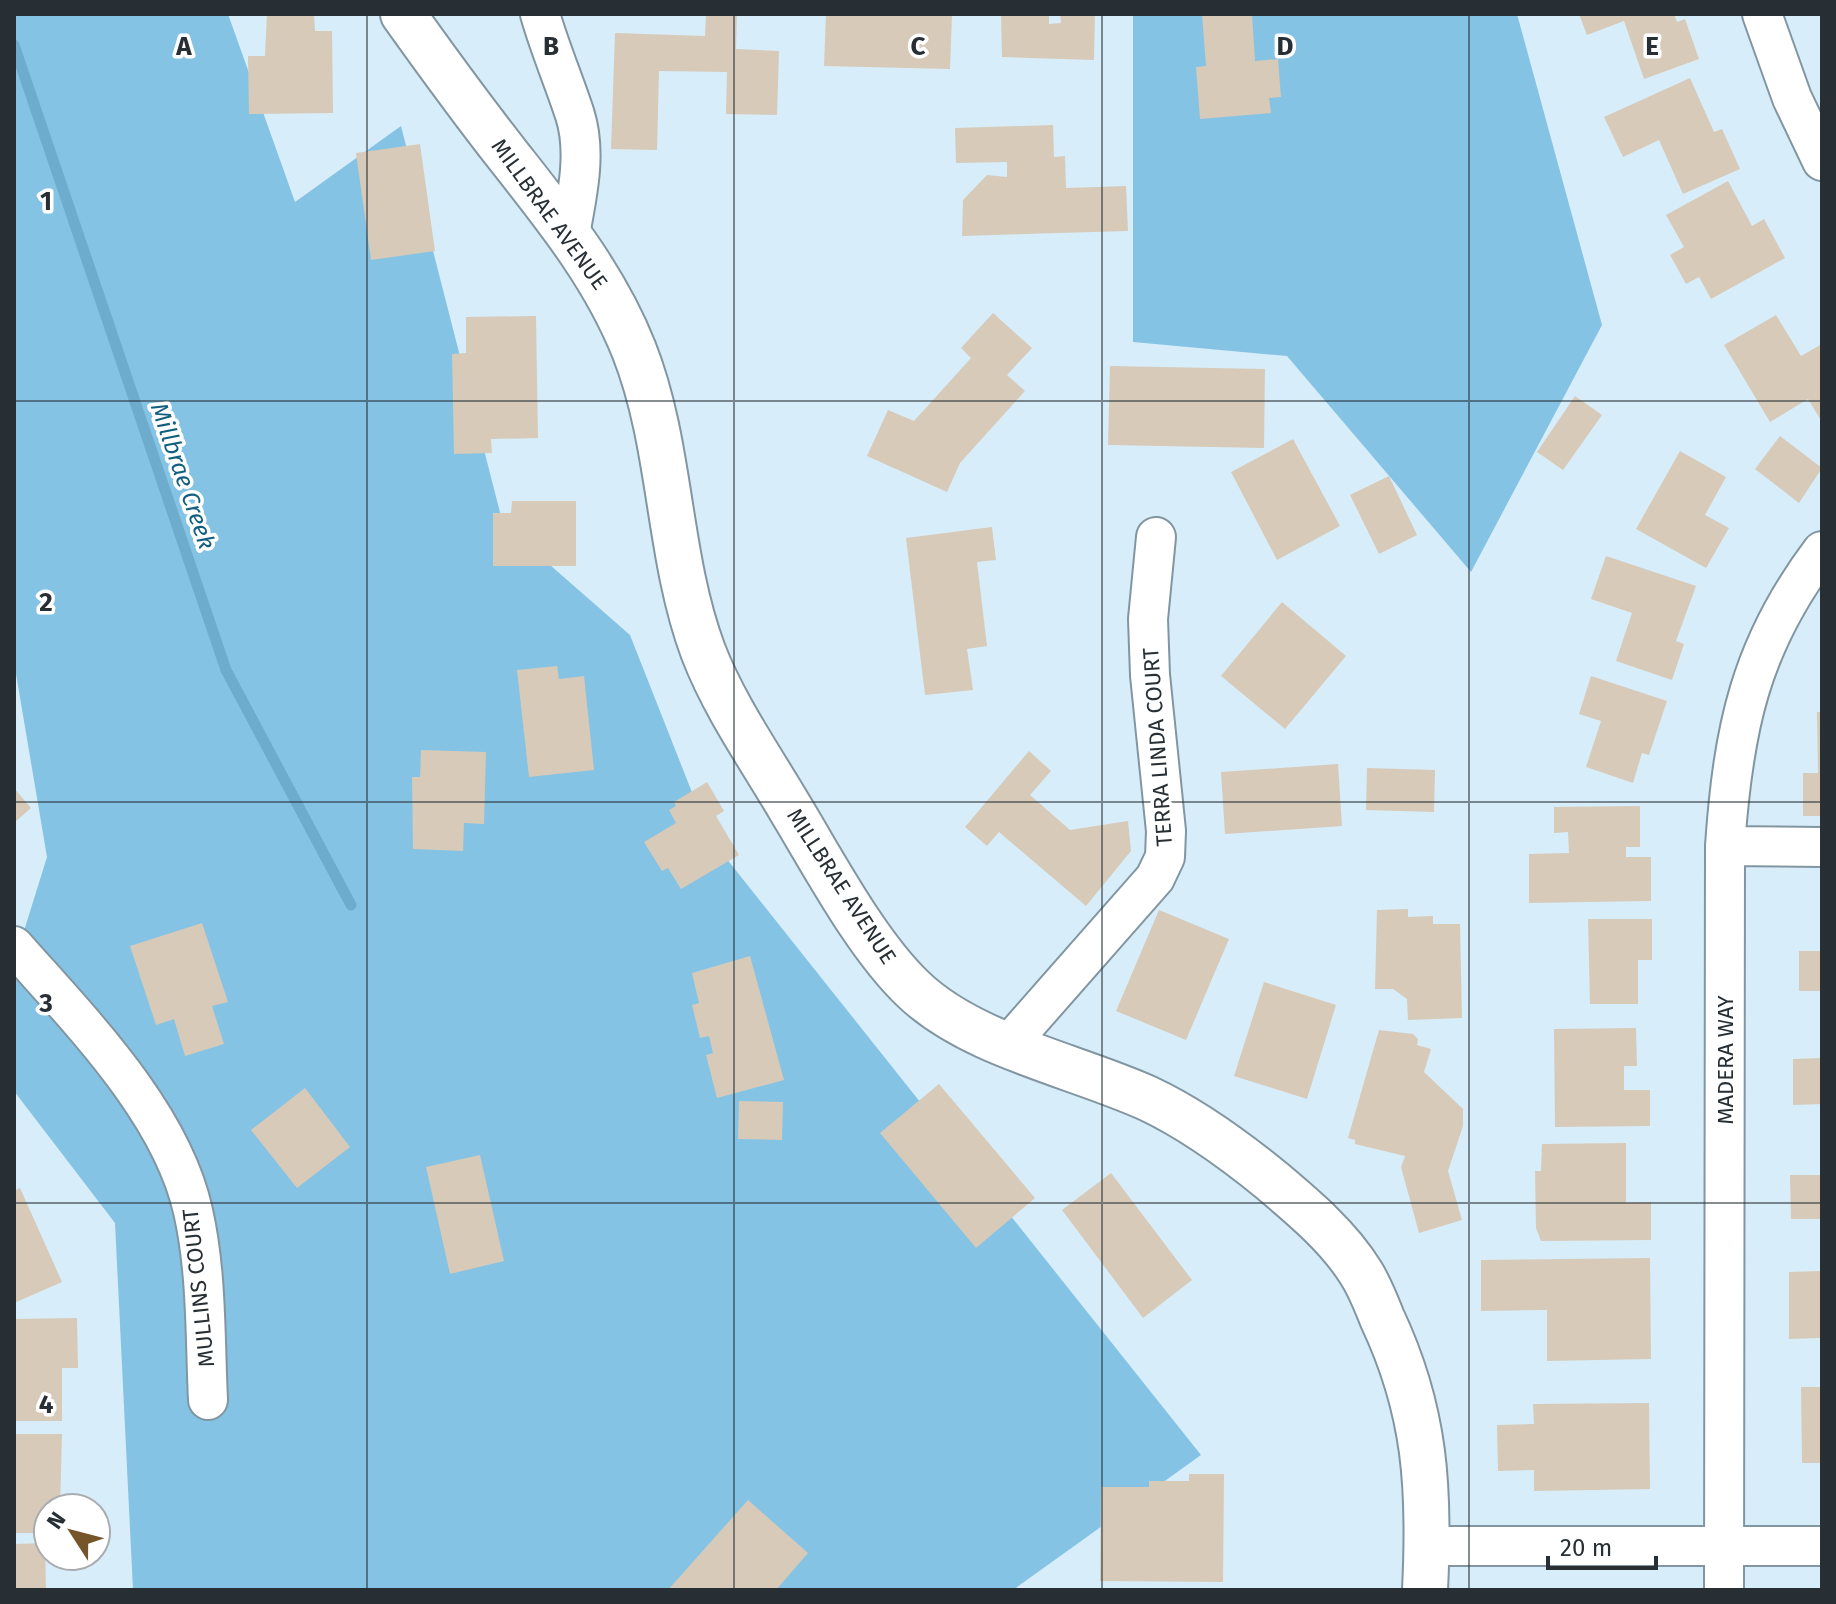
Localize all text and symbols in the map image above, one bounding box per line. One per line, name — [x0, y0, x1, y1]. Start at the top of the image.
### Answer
text: A — [175, 31, 192, 62]
text: B — [543, 31, 559, 62]
text: C — [911, 31, 926, 62]
text: D — [1277, 31, 1294, 62]
text: E — [1645, 31, 1659, 62]
street label: MILLBRAE AVENUE — [486, 134, 613, 295]
text: 1 — [40, 186, 52, 217]
water label: Millbrae Creek — [145, 399, 221, 553]
text: 2 — [39, 587, 53, 618]
street label: TERRA LINDA COURT — [1137, 646, 1178, 847]
street label: MILLBRAE AVENUE — [781, 803, 902, 969]
text: 3 — [38, 988, 53, 1019]
street label: MADERA WAY — [1712, 995, 1739, 1125]
street label: MULLINS COURT — [177, 1207, 220, 1368]
text: 4 — [39, 1389, 54, 1420]
north arrow — [32, 1492, 112, 1572]
text: N — [41, 1507, 71, 1534]
scale bar — [1548, 1520, 1656, 1570]
text: 20 m — [1560, 1534, 1612, 1562]

